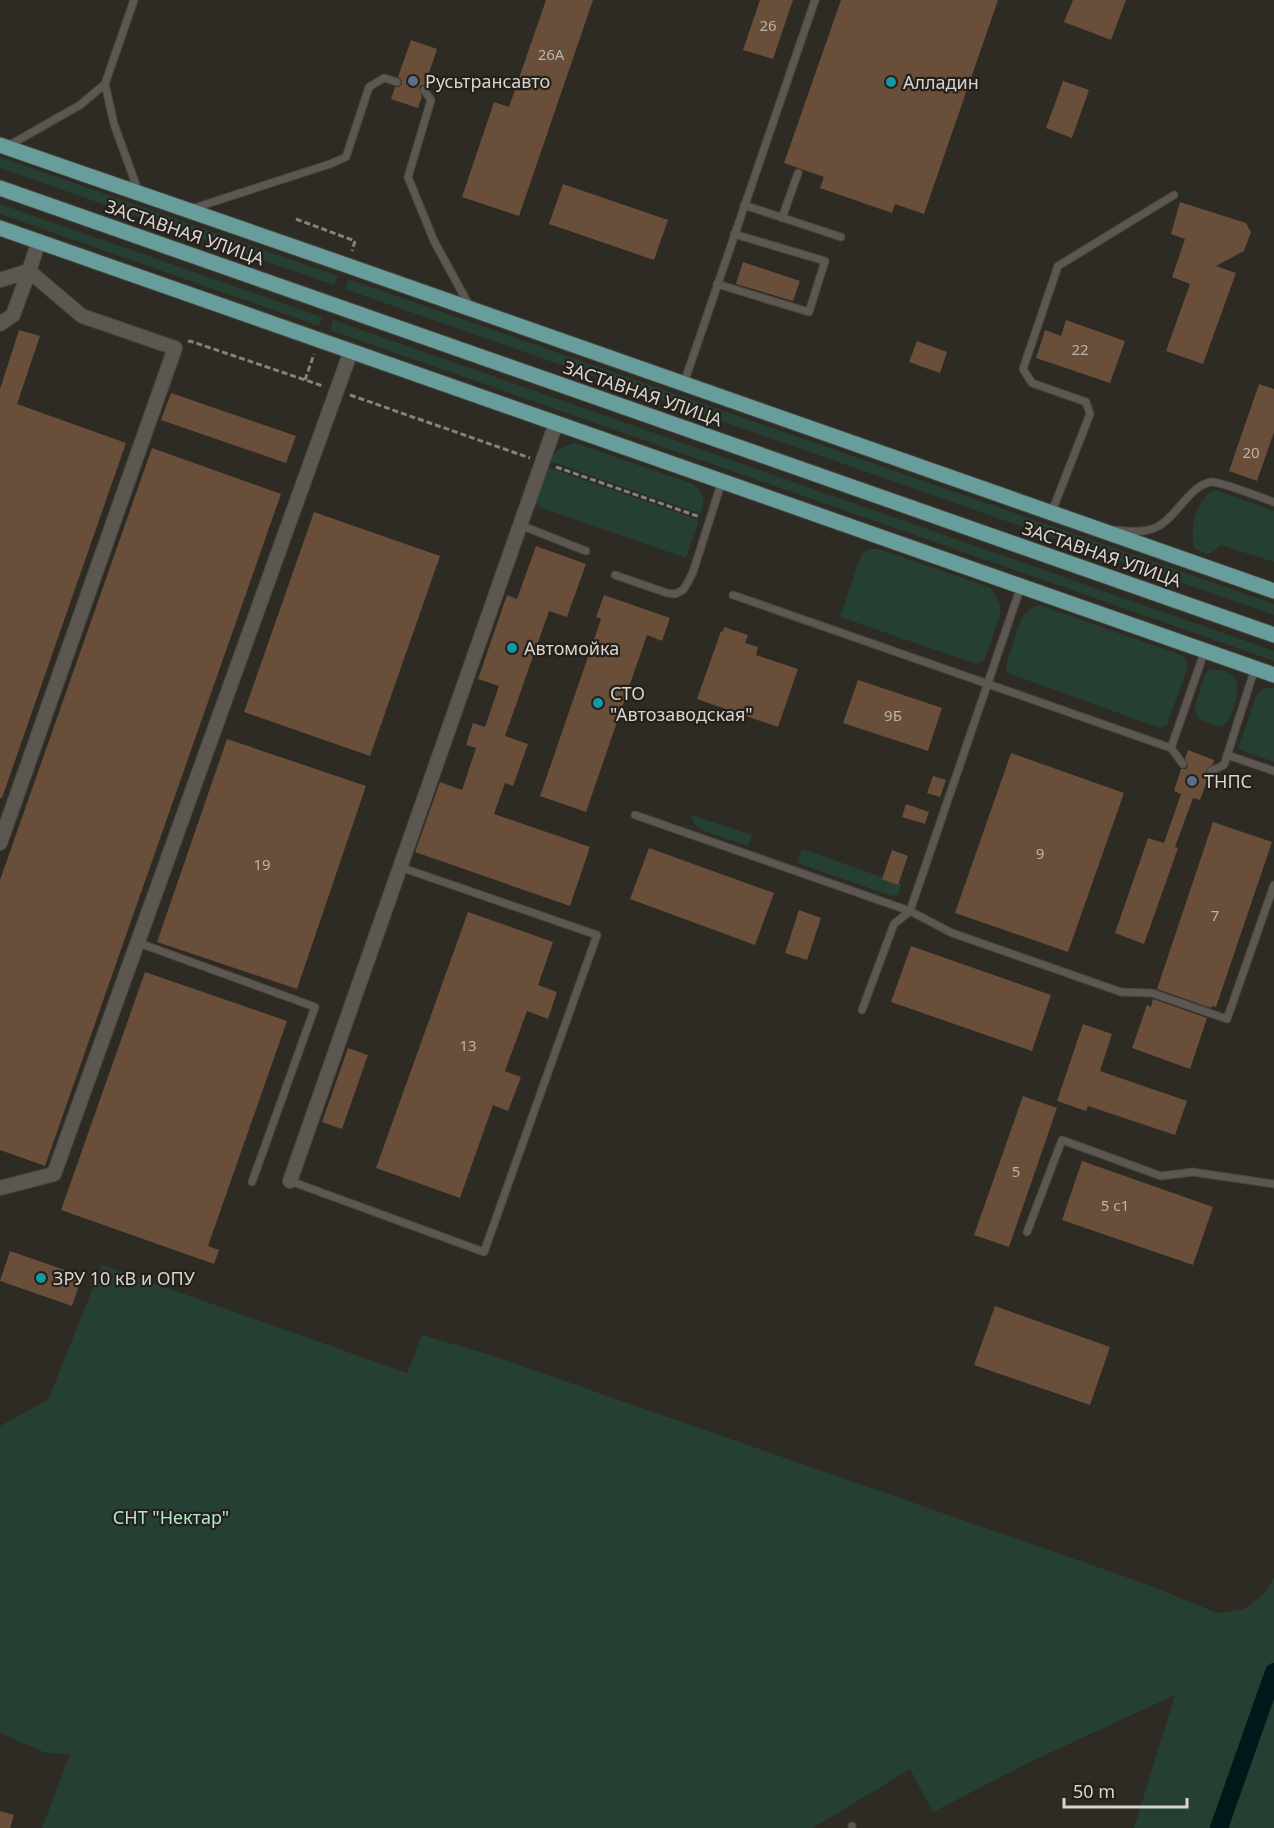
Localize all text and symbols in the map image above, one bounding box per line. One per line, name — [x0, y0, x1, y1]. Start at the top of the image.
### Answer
house number: 26 — [759, 15, 777, 35]
house number: 26А — [538, 44, 565, 64]
place label: Русьтрансавто — [425, 69, 550, 93]
place label: Алладин — [903, 70, 979, 94]
marker: Русьтрансавто — [406, 74, 420, 88]
marker: Алладин — [884, 75, 898, 89]
street label: ЗАСТАВНАЯ УЛИЦА — [102, 194, 268, 271]
house number: 22 — [1071, 339, 1089, 359]
street label: ЗАСТАВНАЯ УЛИЦА — [560, 355, 726, 432]
house number: 20 — [1242, 442, 1260, 462]
street label: ЗАСТАВНАЯ УЛИЦА — [1019, 516, 1185, 593]
place label: Автомойка — [524, 636, 619, 660]
marker: Автомойка — [505, 641, 519, 655]
place label: СТО "Автозаводская" — [610, 681, 753, 726]
marker: СТО "Автозаводская" — [591, 696, 605, 710]
house number: 9Б — [884, 705, 902, 725]
place label: ТНПС — [1204, 769, 1252, 793]
marker: ТНПС — [1185, 774, 1199, 788]
house number: 9 — [1036, 843, 1044, 863]
house number: 19 — [253, 854, 271, 874]
house number: 7 — [1211, 905, 1219, 925]
house number: 13 — [459, 1035, 477, 1055]
house number: 5 — [1012, 1161, 1020, 1181]
house number: 5 с1 — [1101, 1195, 1129, 1215]
place label: ЗРУ 10 кВ и ОПУ — [53, 1266, 196, 1290]
marker: ЗРУ 10 кВ и ОПУ — [34, 1271, 48, 1285]
park label: СНТ "Нектар" — [113, 1505, 229, 1529]
scale bar — [1064, 1771, 1187, 1809]
text: 50 m — [1073, 1779, 1115, 1803]

